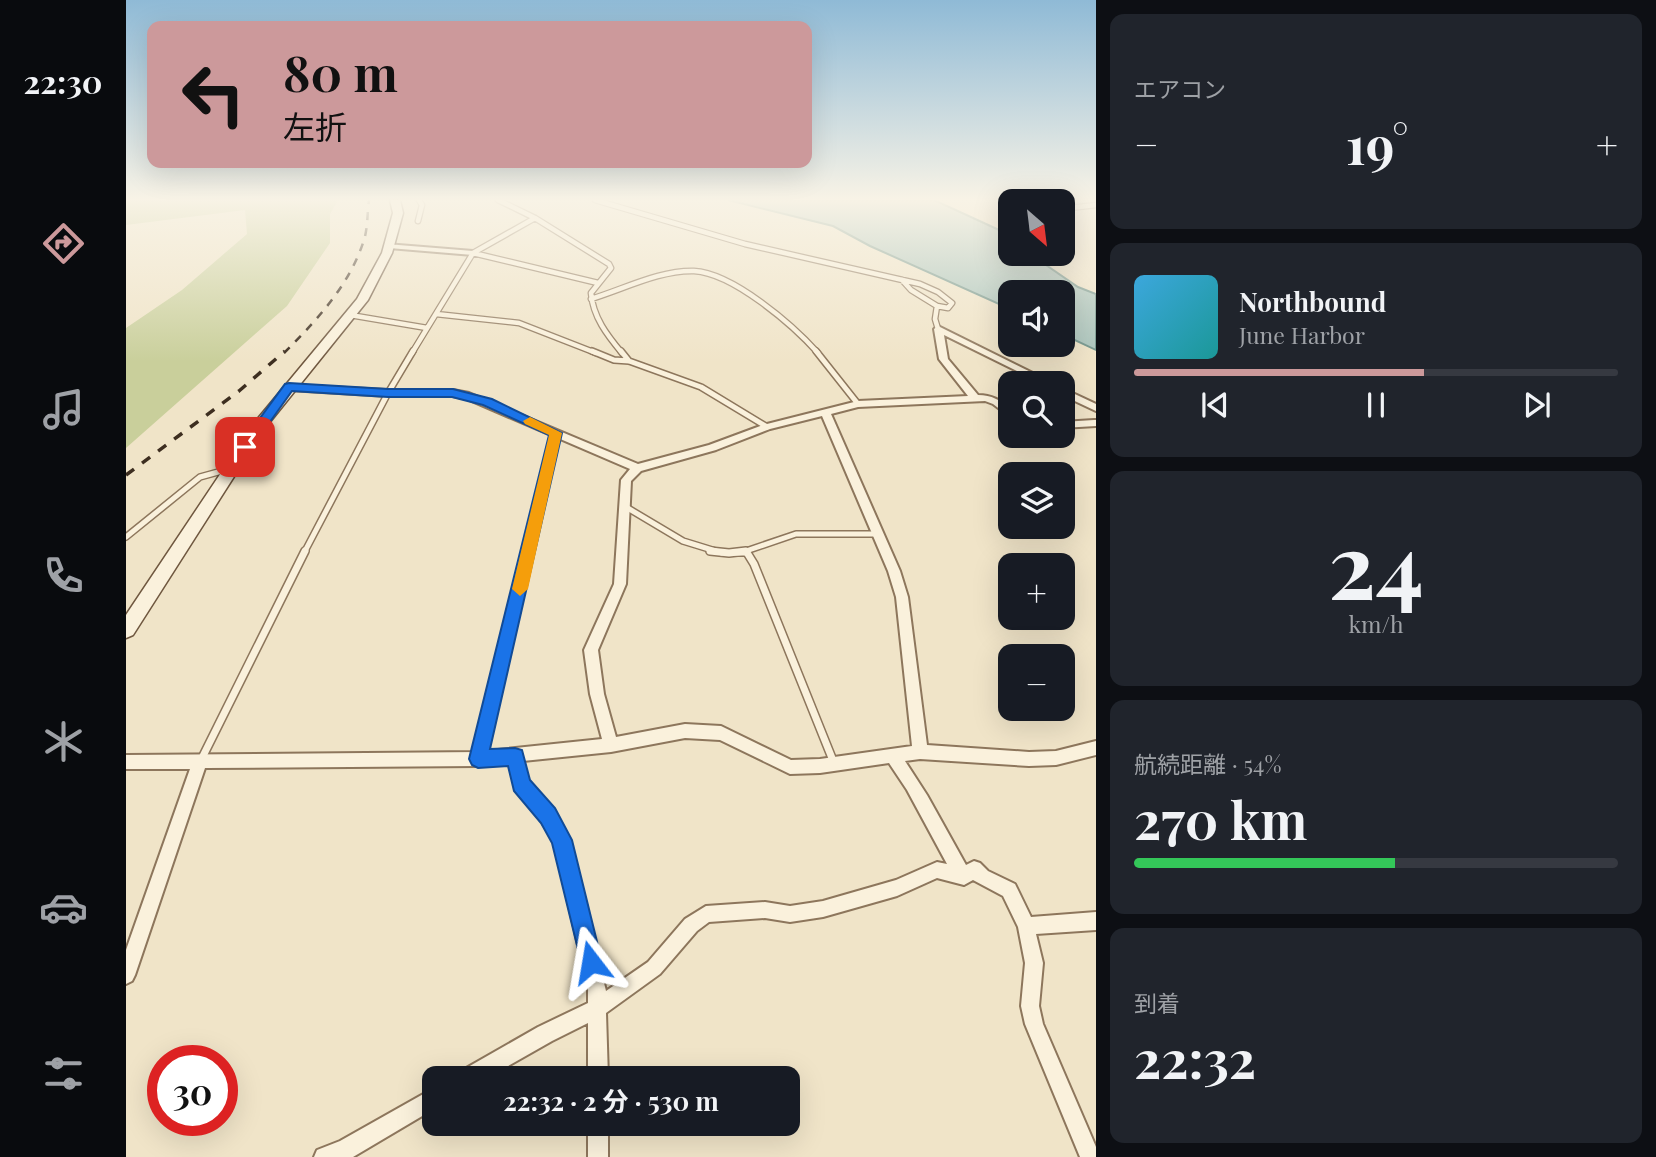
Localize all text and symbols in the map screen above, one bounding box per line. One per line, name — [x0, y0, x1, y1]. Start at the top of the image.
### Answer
text: 80 m — [283, 39, 398, 104]
icon: left — [168, 49, 259, 140]
text: 22:30 — [23, 59, 103, 102]
text: エアコン — [1134, 73, 1226, 104]
text: 左折 — [283, 104, 347, 147]
text: 19° — [1346, 109, 1409, 178]
text: − — [1134, 118, 1159, 169]
text: + — [1596, 118, 1618, 169]
north arrow — [998, 189, 1074, 266]
map controls — [998, 189, 1075, 721]
icon: directions — [39, 219, 88, 268]
button: sound — [998, 280, 1075, 357]
text: Northbound — [1239, 284, 1386, 319]
text: June Harbor — [1239, 319, 1365, 350]
button: search — [998, 371, 1075, 448]
icon: music — [39, 385, 88, 434]
icon: previous — [1196, 386, 1234, 424]
icon: pause — [1357, 386, 1395, 424]
icon: next — [1518, 386, 1556, 424]
pin — [215, 417, 275, 477]
icon: arrive — [226, 428, 264, 466]
button: layers — [998, 462, 1075, 539]
text: 24 — [1328, 502, 1424, 623]
icon: phone — [39, 551, 88, 600]
button: + — [998, 553, 1075, 630]
text: km/h — [1348, 608, 1404, 639]
button: − — [998, 644, 1075, 721]
icon: climate — [39, 717, 88, 766]
text: 航続距離 · 54% — [1134, 748, 1282, 779]
text: 270 km — [1134, 784, 1307, 853]
icon: car — [39, 883, 88, 932]
position arrow — [554, 925, 628, 999]
text: 到着 — [1134, 987, 1180, 1018]
text: 22:32 — [1134, 1023, 1256, 1092]
speed limit sign: 30 — [147, 1045, 238, 1136]
icon: filters — [39, 1049, 88, 1098]
text: 22:32 · 2 分 · 530 m — [503, 1083, 719, 1118]

